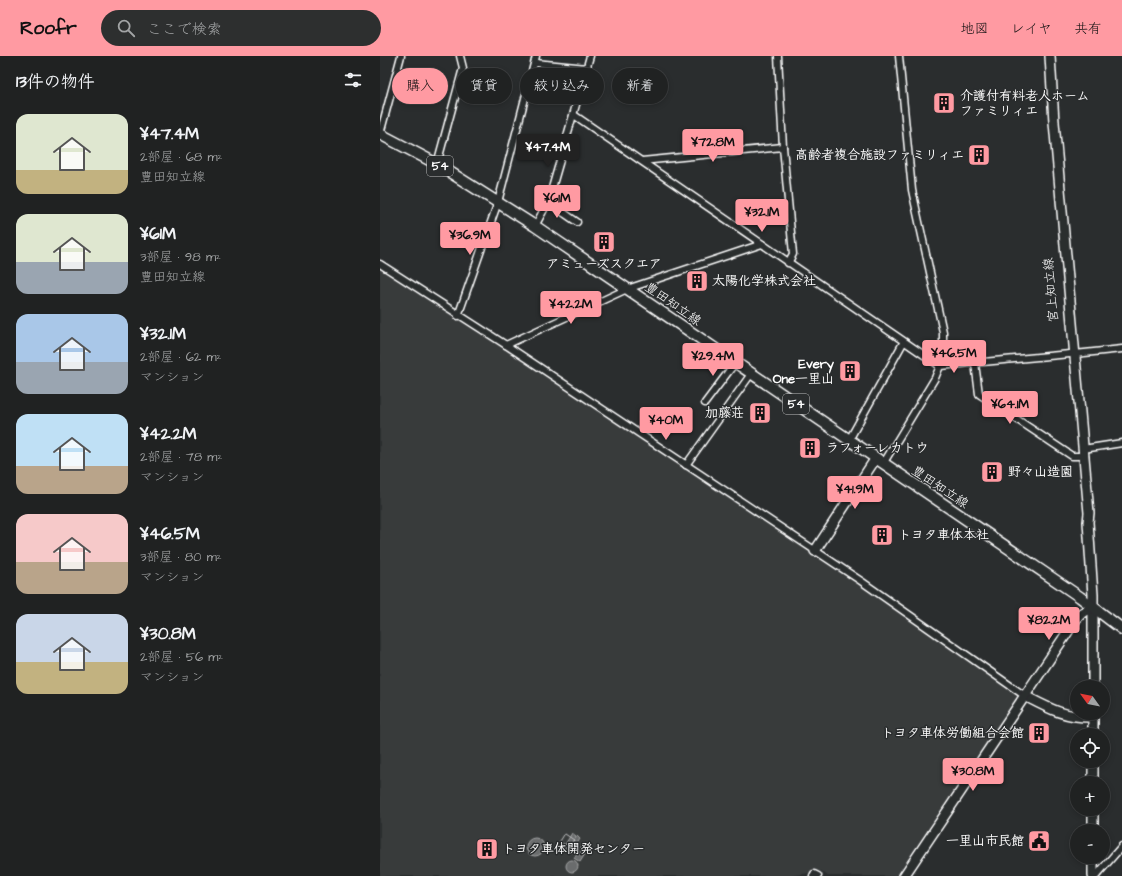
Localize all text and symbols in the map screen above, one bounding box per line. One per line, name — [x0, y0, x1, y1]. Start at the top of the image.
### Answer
search box — [101, 10, 381, 46]
text: Roofr — [20, 15, 77, 42]
icon: search — [115, 17, 137, 39]
text: ここで検索 — [147, 19, 222, 40]
text: 地図 — [961, 19, 989, 39]
text: レイヤ — [1011, 19, 1052, 39]
text: 共有 — [1074, 19, 1102, 39]
chip: 購入 — [392, 68, 448, 104]
chip: 賃貸 — [456, 68, 512, 104]
chip: 絞り込み — [520, 68, 604, 104]
chip: 新着 — [612, 68, 668, 104]
icon: filters — [342, 69, 364, 91]
text: 13件の物件 — [16, 70, 95, 94]
place label: 介護付有料老人ホーム ファミリィエ — [960, 87, 1089, 120]
building icon: 介護付有料老人ホーム ファミリィエ — [931, 90, 957, 116]
text: ¥47.4M — [140, 122, 199, 146]
pin: ¥72.8M — [680, 129, 746, 163]
icon: home — [48, 130, 96, 178]
text: ¥72.8M — [691, 133, 735, 151]
pin: ¥47.4M — [515, 134, 581, 168]
text: ¥47.4M — [525, 138, 571, 156]
building icon: 高齢者複合施設ファミリィエ — [966, 142, 992, 168]
place label: 高齢者複合施設ファミリィエ — [795, 146, 964, 164]
text: 2部屋 · 68 m² — [140, 148, 222, 166]
road number: 54 — [427, 156, 453, 176]
text: 豊田知立線 — [140, 168, 205, 186]
pin: ¥61M — [533, 185, 581, 219]
text: ¥61M — [543, 189, 571, 207]
pin: ¥32.1M — [729, 199, 795, 233]
text: ¥32.1M — [744, 203, 780, 221]
text: ¥61M — [140, 222, 176, 246]
pin: ¥36.9M — [437, 222, 503, 256]
text: ¥36.9M — [449, 226, 491, 244]
building icon: アミューズスクエア — [591, 229, 617, 255]
icon: home — [48, 230, 96, 278]
text: 3部屋 · 98 m² — [140, 248, 221, 266]
place label: アミューズスクエア — [546, 255, 662, 273]
street label: 宮上知立線 — [1039, 256, 1063, 323]
text: 豊田知立線 — [140, 268, 205, 286]
building icon: 太陽化学株式会社 — [684, 268, 710, 294]
place label: 太陽化学株式会社 — [712, 272, 816, 290]
street label: 豊田知立線 — [641, 278, 706, 331]
pin: ¥42.2M — [538, 291, 604, 325]
text: ¥42.2M — [549, 295, 593, 313]
text: ¥32.1M — [140, 322, 186, 346]
icon: home — [48, 330, 96, 378]
pin: ¥46.5M — [921, 340, 987, 374]
pin: ¥29.4M — [680, 343, 746, 377]
text: ¥46.5M — [931, 344, 977, 362]
text: ¥29.4M — [691, 347, 735, 365]
text: 2部屋 · 62 m² — [140, 348, 221, 366]
place label: Every One一里山 — [773, 355, 835, 388]
building icon: Every One一里山 — [837, 358, 863, 384]
text: マンション — [140, 368, 204, 386]
pin: ¥64.1M — [977, 391, 1043, 425]
road number: 54 — [783, 394, 809, 414]
text: ¥64.1M — [991, 395, 1029, 413]
building icon: 加藤荘 — [747, 400, 773, 426]
place label: 加藤荘 — [705, 404, 744, 422]
pin: ¥40M — [642, 407, 690, 441]
text: ¥40M — [649, 411, 683, 429]
text: ¥42.2M — [140, 422, 197, 446]
icon: home — [48, 430, 96, 478]
building icon: ラフォーレカトウ — [797, 435, 823, 461]
place label: ラフォーレカトウ — [826, 439, 928, 457]
text: 2部屋 · 78 m² — [140, 448, 222, 466]
building icon: 野々山造園 — [979, 459, 1005, 485]
street label: 豊田知立線 — [908, 461, 973, 513]
place label: 野々山造園 — [1008, 463, 1073, 481]
text: マンション — [140, 468, 204, 486]
pin: ¥41.9M — [822, 476, 888, 510]
text: ¥41.9M — [836, 480, 874, 498]
text: ¥46.5M — [140, 522, 200, 546]
building icon: トヨタ車体本社 — [869, 522, 895, 548]
place label: トヨタ車体本社 — [898, 526, 989, 544]
icon: home — [48, 530, 96, 578]
text: 3部屋 · 80 m² — [140, 548, 222, 566]
text: マンション — [140, 568, 204, 586]
pin: ¥82.2M — [1016, 607, 1082, 641]
text: ¥82.2M — [1028, 611, 1070, 629]
text: ¥30.8M — [140, 622, 196, 646]
icon: home — [48, 630, 96, 678]
text: 2部屋 · 56 m² — [140, 648, 223, 666]
text: マンション — [140, 668, 204, 686]
north arrow — [1070, 680, 1110, 720]
map controls — [1070, 680, 1110, 864]
building icon: トヨタ車体労働組合会館 — [1026, 720, 1052, 746]
place label: トヨタ車体労働組合会館 — [881, 724, 1024, 742]
button: locate — [1070, 728, 1110, 768]
pin: ¥30.8M — [940, 758, 1006, 792]
text: ¥30.8M — [952, 762, 994, 780]
button: + — [1070, 776, 1110, 816]
button: − — [1070, 824, 1110, 864]
public building icon: 一里山市民館 — [1026, 828, 1052, 854]
place label: 一里山市民館 — [946, 832, 1024, 850]
building icon: トヨタ車体開発センター — [474, 836, 500, 862]
place label: トヨタ車体開発センター — [502, 840, 645, 858]

